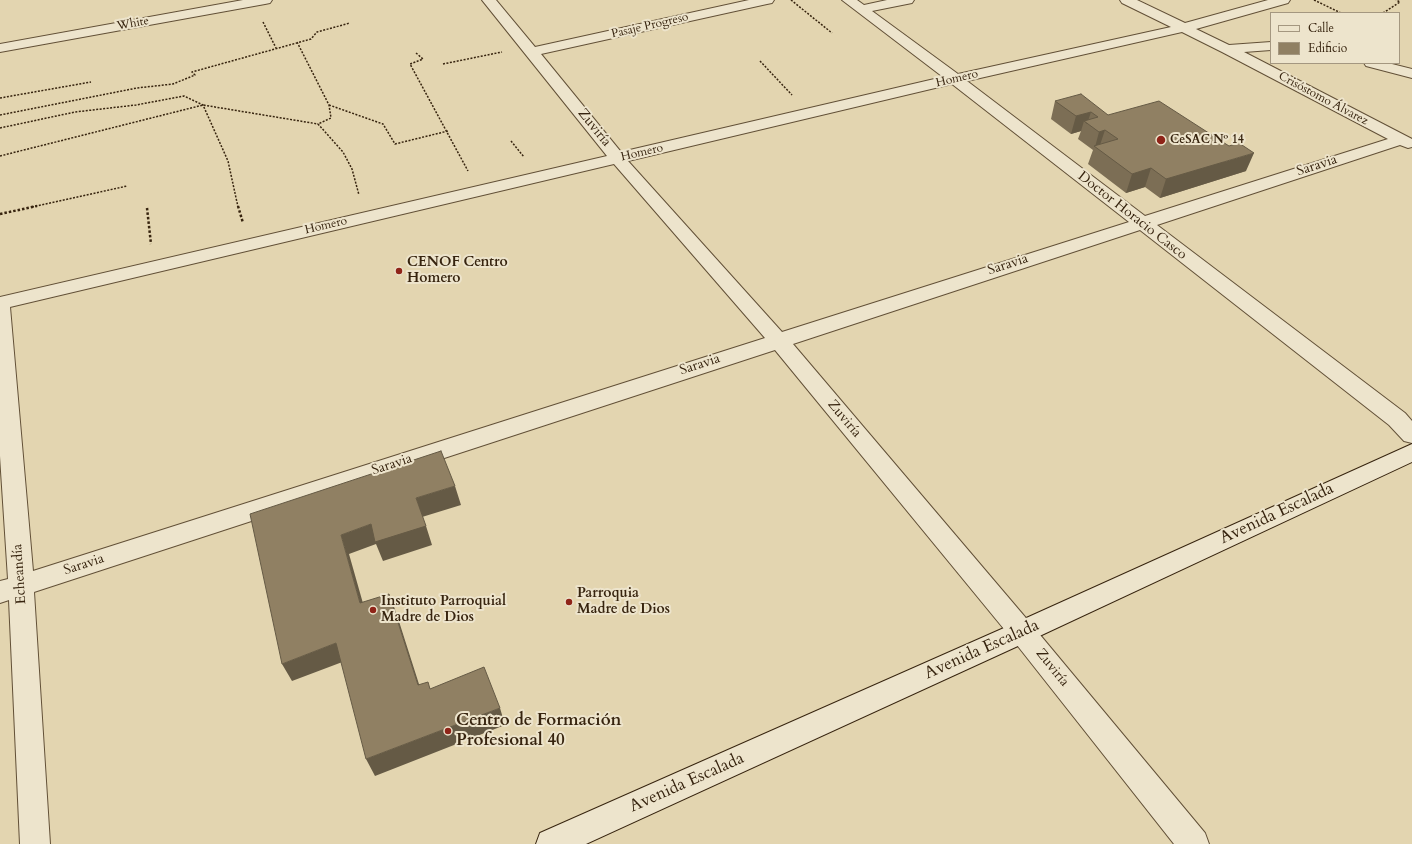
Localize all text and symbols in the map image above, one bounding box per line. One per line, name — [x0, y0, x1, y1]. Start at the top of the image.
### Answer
street label: Pasaje Progreso — [610, 10, 690, 42]
legend — [1270, 12, 1400, 64]
street label: White — [116, 14, 150, 34]
text: Calle — [1308, 20, 1334, 36]
text: Edificio — [1308, 40, 1347, 56]
street label: Homero — [934, 67, 980, 91]
street label: Crisóstomo Álvarez — [1276, 69, 1370, 129]
street label: Zuviría — [574, 106, 614, 150]
place label: CeSAC Nº 14 — [1170, 133, 1244, 147]
marker: CeSAC Nº 14 — [1155, 134, 1167, 146]
street label: Homero — [619, 141, 665, 165]
street label: Saravia — [1295, 152, 1339, 180]
street label: Doctor Horacio Casco — [1074, 168, 1190, 264]
street label: Homero — [303, 214, 349, 238]
street label: Saravia — [986, 251, 1030, 279]
place label: CENOF Centro Homero — [407, 255, 508, 288]
marker: CENOF Centro Homero — [394, 266, 404, 276]
street label: Saravia — [678, 351, 722, 379]
street label: Zuviría — [823, 397, 865, 441]
street label: Saravia — [370, 451, 414, 479]
street label: Avenida Escalada — [1217, 479, 1337, 549]
street label: Echeandía — [10, 543, 30, 605]
street label: Saravia — [62, 551, 106, 579]
place label: Parroquia Madre de Dios — [577, 586, 670, 618]
place label: Instituto Parroquial Madre de Dios — [381, 594, 506, 626]
marker: Parroquia Madre de Dios — [564, 597, 574, 607]
marker: Instituto Parroquial Madre de Dios — [368, 605, 378, 615]
street label: Avenida Escalada — [922, 616, 1042, 684]
street label: Zuviría — [1032, 646, 1072, 690]
place label: Centro de Formación Profesional 40 — [456, 711, 622, 751]
marker: Centro de Formación Profesional 40 — [443, 726, 453, 736]
street label: Avenida Escalada — [627, 749, 747, 817]

